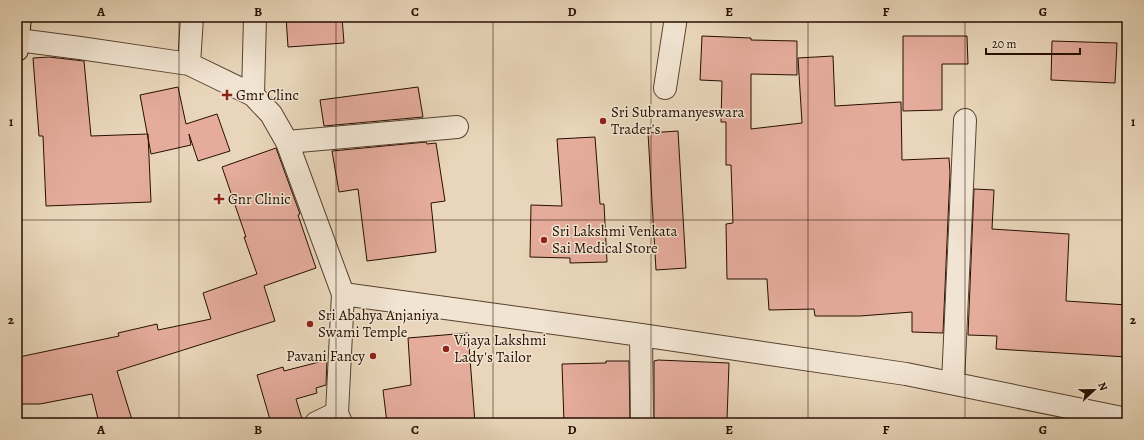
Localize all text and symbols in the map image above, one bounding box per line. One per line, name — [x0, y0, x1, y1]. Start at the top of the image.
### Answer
text: A — [96, 3, 106, 20]
text: B — [254, 3, 262, 20]
text: C — [411, 3, 419, 20]
text: D — [567, 3, 577, 20]
text: E — [725, 3, 733, 20]
text: F — [883, 3, 890, 20]
text: G — [1039, 3, 1047, 20]
scale bar — [986, 30, 1080, 56]
text: 20 m — [992, 36, 1016, 52]
place label: Gmr Clinc — [236, 85, 299, 105]
marker: Gmr Clinc — [221, 89, 233, 101]
place label: Sri Subramanyeswara Trader's — [611, 102, 745, 139]
text: 1 — [9, 113, 14, 130]
text: 1 — [1131, 113, 1136, 130]
marker: Sri Subramanyeswara Trader's — [598, 116, 608, 126]
place label: Gnr Clinic — [228, 189, 291, 209]
marker: Gnr Clinic — [213, 193, 225, 205]
place label: Sri Lakshmi Venkata Sai Medical Store — [552, 221, 678, 258]
marker: Sri Lakshmi Venkata Sai Medical Store — [539, 235, 549, 245]
place label: Sri Abahya Anjaniya Swami Temple — [318, 305, 439, 342]
text: 2 — [8, 311, 15, 328]
text: 2 — [1130, 311, 1137, 328]
marker: Sri Abahya Anjaniya Swami Temple — [305, 319, 315, 329]
place label: Vijaya Lakshmi Lady's Tailor — [453, 330, 546, 367]
marker: Vijaya Lakshmi Lady's Tailor — [441, 344, 451, 354]
place label: Pavani Fancy — [286, 346, 365, 366]
marker: Pavani Fancy — [368, 351, 378, 361]
north arrow — [1074, 370, 1114, 410]
text: N — [1094, 380, 1111, 393]
text: A — [96, 421, 106, 438]
text: B — [254, 421, 262, 438]
text: C — [411, 421, 419, 438]
text: D — [567, 421, 577, 438]
text: E — [725, 421, 733, 438]
text: F — [883, 421, 890, 438]
text: G — [1039, 421, 1047, 438]

